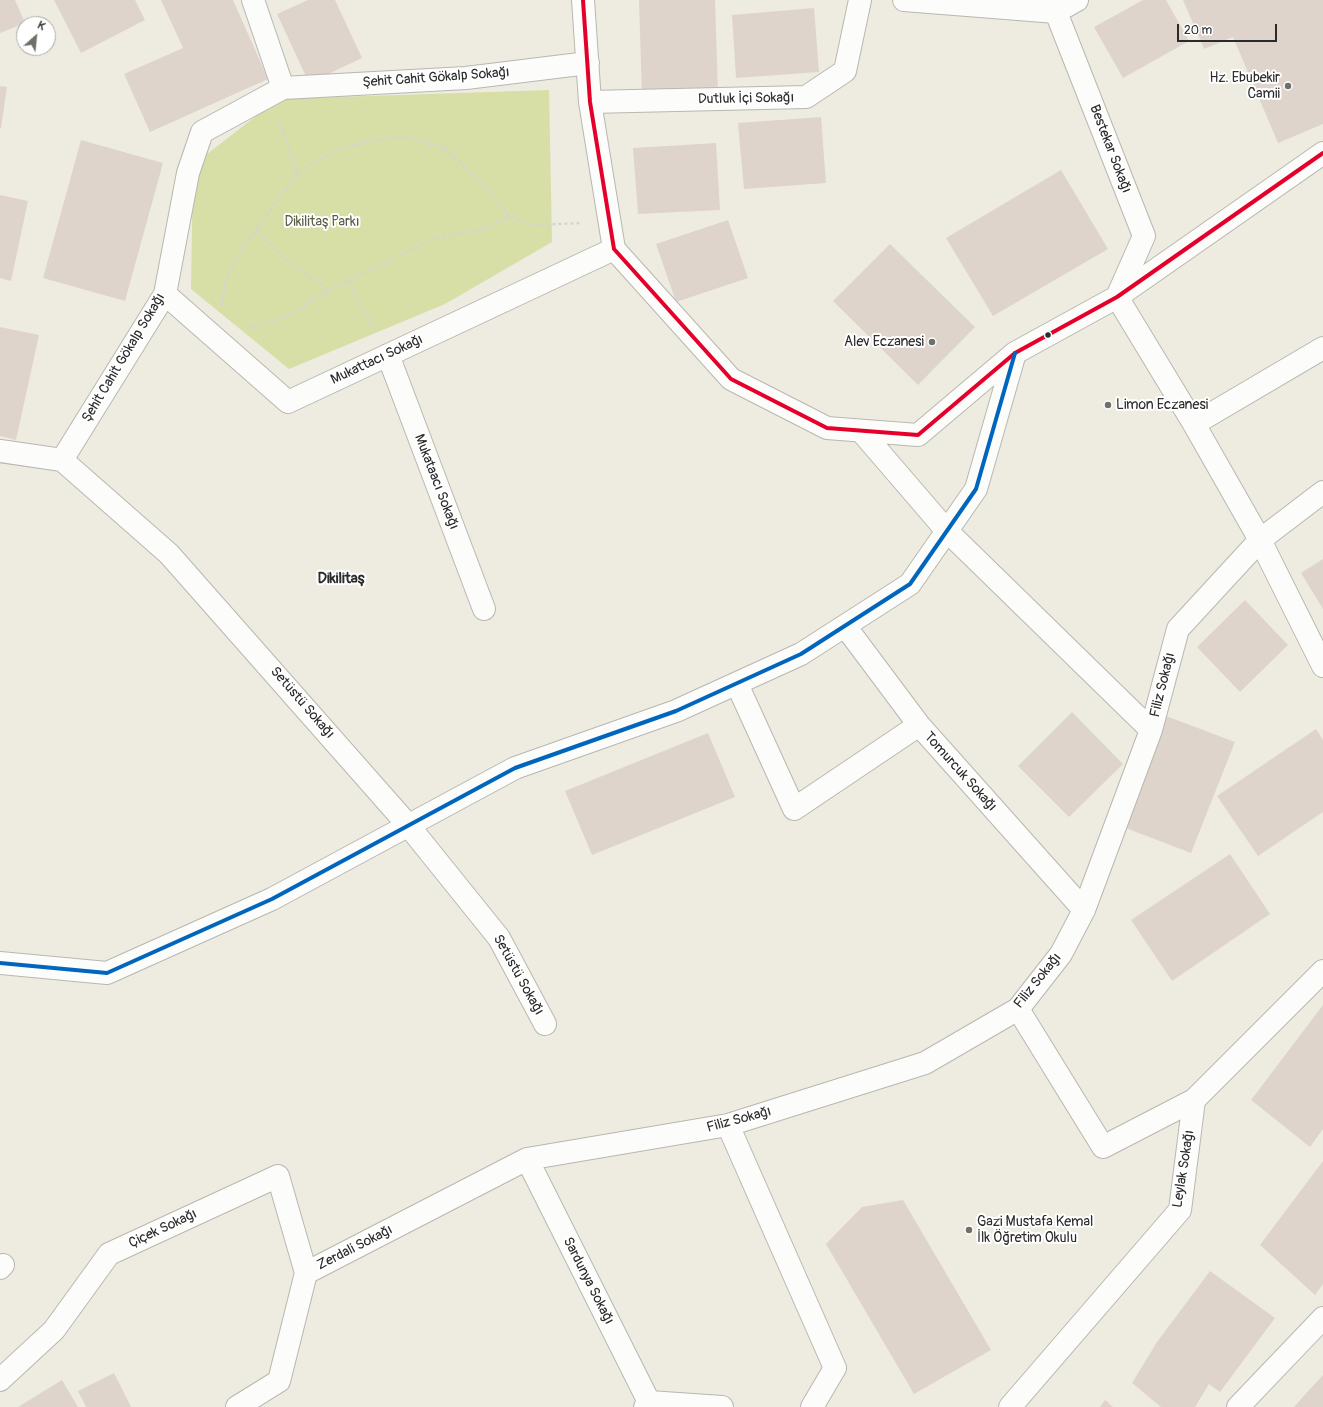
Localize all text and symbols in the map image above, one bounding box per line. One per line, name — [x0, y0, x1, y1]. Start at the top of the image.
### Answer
north arrow — [16, 16, 56, 56]
scale bar — [1179, 16, 1279, 42]
text: K — [35, 18, 47, 33]
text: 20 m — [1184, 23, 1212, 38]
street label: Şehit Cahit Gökalp Sokağı — [362, 64, 510, 92]
place label: Hz. Ebubekir Camii — [1209, 70, 1280, 102]
marker: Hz. Ebubekir Camii — [1283, 81, 1293, 91]
street label: Dutluk İçi Sokağı — [698, 90, 794, 108]
street label: Bestekar Sokağı — [1085, 103, 1135, 195]
park label: Dikilitaş Parkı — [284, 214, 360, 230]
street label: Şehit Cahit Gökalp Sokağı — [79, 290, 169, 426]
unlabelled marker — [1043, 330, 1053, 340]
street label: Mukattacı Sokağı — [328, 331, 426, 389]
place label: Alev Eczanesi — [844, 334, 924, 350]
marker: Alev Eczanesi — [927, 337, 937, 347]
place label: Limon Eczanesi — [1116, 397, 1208, 413]
marker: Limon Eczanesi — [1103, 400, 1113, 410]
street label: Mukataacı Sokağı — [410, 432, 462, 532]
district label: Dikilitaş — [318, 570, 364, 588]
street label: Filiz Sokağı — [1147, 651, 1179, 719]
street label: Setüstü Sokağı — [266, 664, 338, 742]
street label: Tomurcuk Sokağı — [920, 729, 1000, 815]
street label: Setüstü Sokağı — [489, 932, 547, 1018]
street label: Filiz Sokağı — [1011, 950, 1065, 1012]
street label: Filiz Sokağı — [705, 1103, 773, 1137]
street label: Leylak Sokağı — [1170, 1129, 1198, 1209]
street label: Çiçek Sokağı — [126, 1206, 200, 1252]
place label: Gazi Mustafa Kemal İlk Öğretim Okulu — [977, 1214, 1093, 1246]
street label: Zerdali Sokağı — [314, 1222, 396, 1274]
marker: Gazi Mustafa Kemal İlk Öğretim Okulu — [964, 1225, 974, 1235]
street label: Sardunya Sokağı — [559, 1235, 617, 1327]

